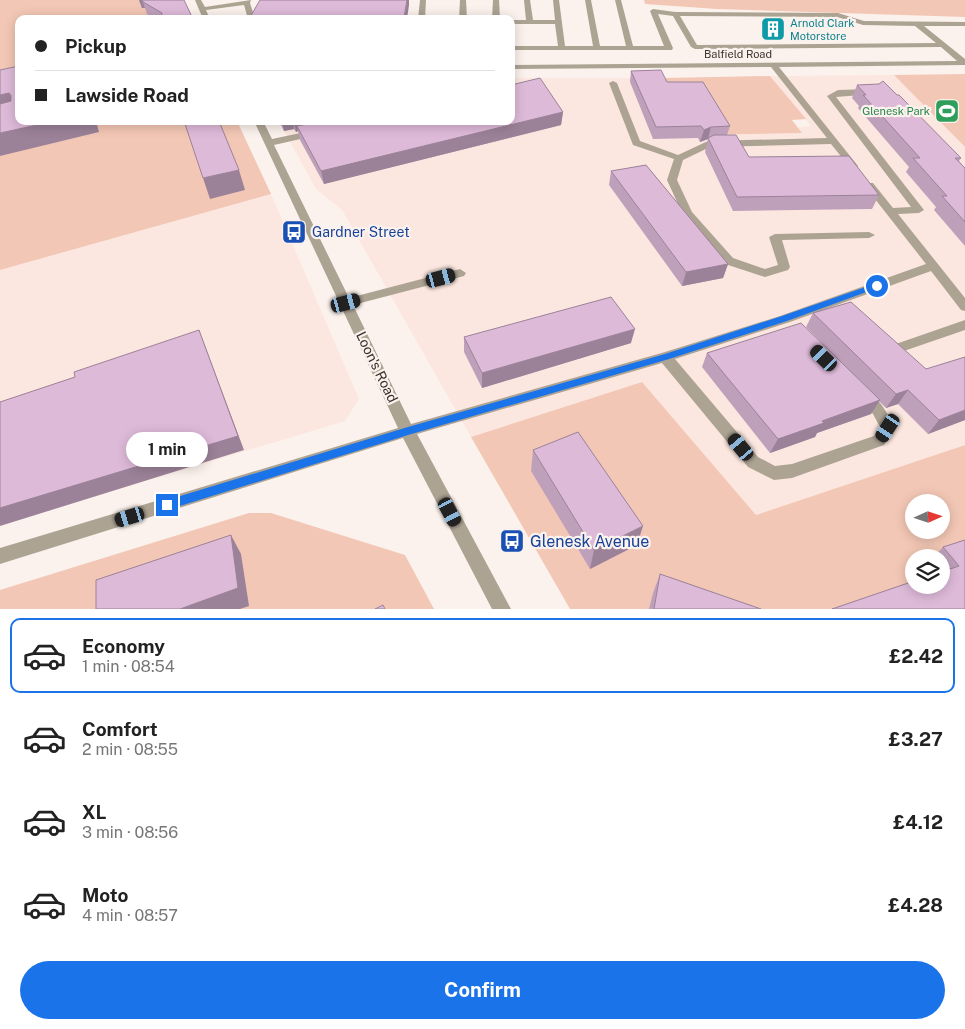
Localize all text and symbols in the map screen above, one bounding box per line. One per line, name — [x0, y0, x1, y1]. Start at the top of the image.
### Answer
building icon: Arnold Clark Motorstore — [760, 16, 786, 42]
place label: Arnold Clark Motorstore — [790, 17, 854, 42]
text: Pickup — [65, 35, 127, 57]
street label: Balfield Road — [704, 48, 772, 60]
text: Lawside Road — [65, 84, 189, 106]
sports icon: Glenesk Park — [934, 98, 960, 124]
place label: Glenesk Park — [862, 105, 930, 117]
bus stop icon: Gardner Street — [281, 219, 307, 245]
place label: Gardner Street — [312, 224, 410, 240]
car — [424, 267, 457, 289]
route start — [866, 275, 888, 297]
car — [329, 292, 362, 314]
street label: Loon's Road — [353, 329, 401, 405]
car — [807, 342, 840, 374]
car — [873, 411, 902, 445]
car — [725, 431, 756, 463]
callout: 1 min — [126, 432, 208, 468]
text: 1 min — [148, 440, 186, 459]
route end — [156, 494, 178, 516]
north arrow — [905, 494, 950, 539]
map controls — [905, 494, 950, 594]
car — [436, 495, 463, 529]
car — [113, 505, 146, 529]
bus stop icon: Glenesk Avenue — [499, 528, 525, 554]
place label: Glenesk Avenue — [530, 532, 649, 551]
button: layers — [905, 549, 950, 594]
icon: car — [22, 633, 67, 678]
text: Economy — [82, 635, 165, 657]
text: £2.42 — [889, 645, 943, 667]
text: 1 min · 08:54 — [82, 657, 175, 676]
icon: car — [22, 716, 67, 761]
text: Comfort — [82, 718, 158, 740]
text: £3.27 — [889, 728, 943, 750]
text: 2 min · 08:55 — [82, 740, 178, 759]
icon: car — [22, 799, 67, 844]
text: XL — [82, 801, 107, 823]
text: £4.12 — [893, 811, 943, 833]
text: 3 min · 08:56 — [82, 823, 178, 842]
icon: car — [22, 882, 67, 927]
text: Moto — [82, 884, 128, 906]
text: £4.28 — [888, 894, 943, 916]
text: 4 min · 08:57 — [82, 906, 178, 925]
button: Confirm — [20, 961, 945, 1019]

